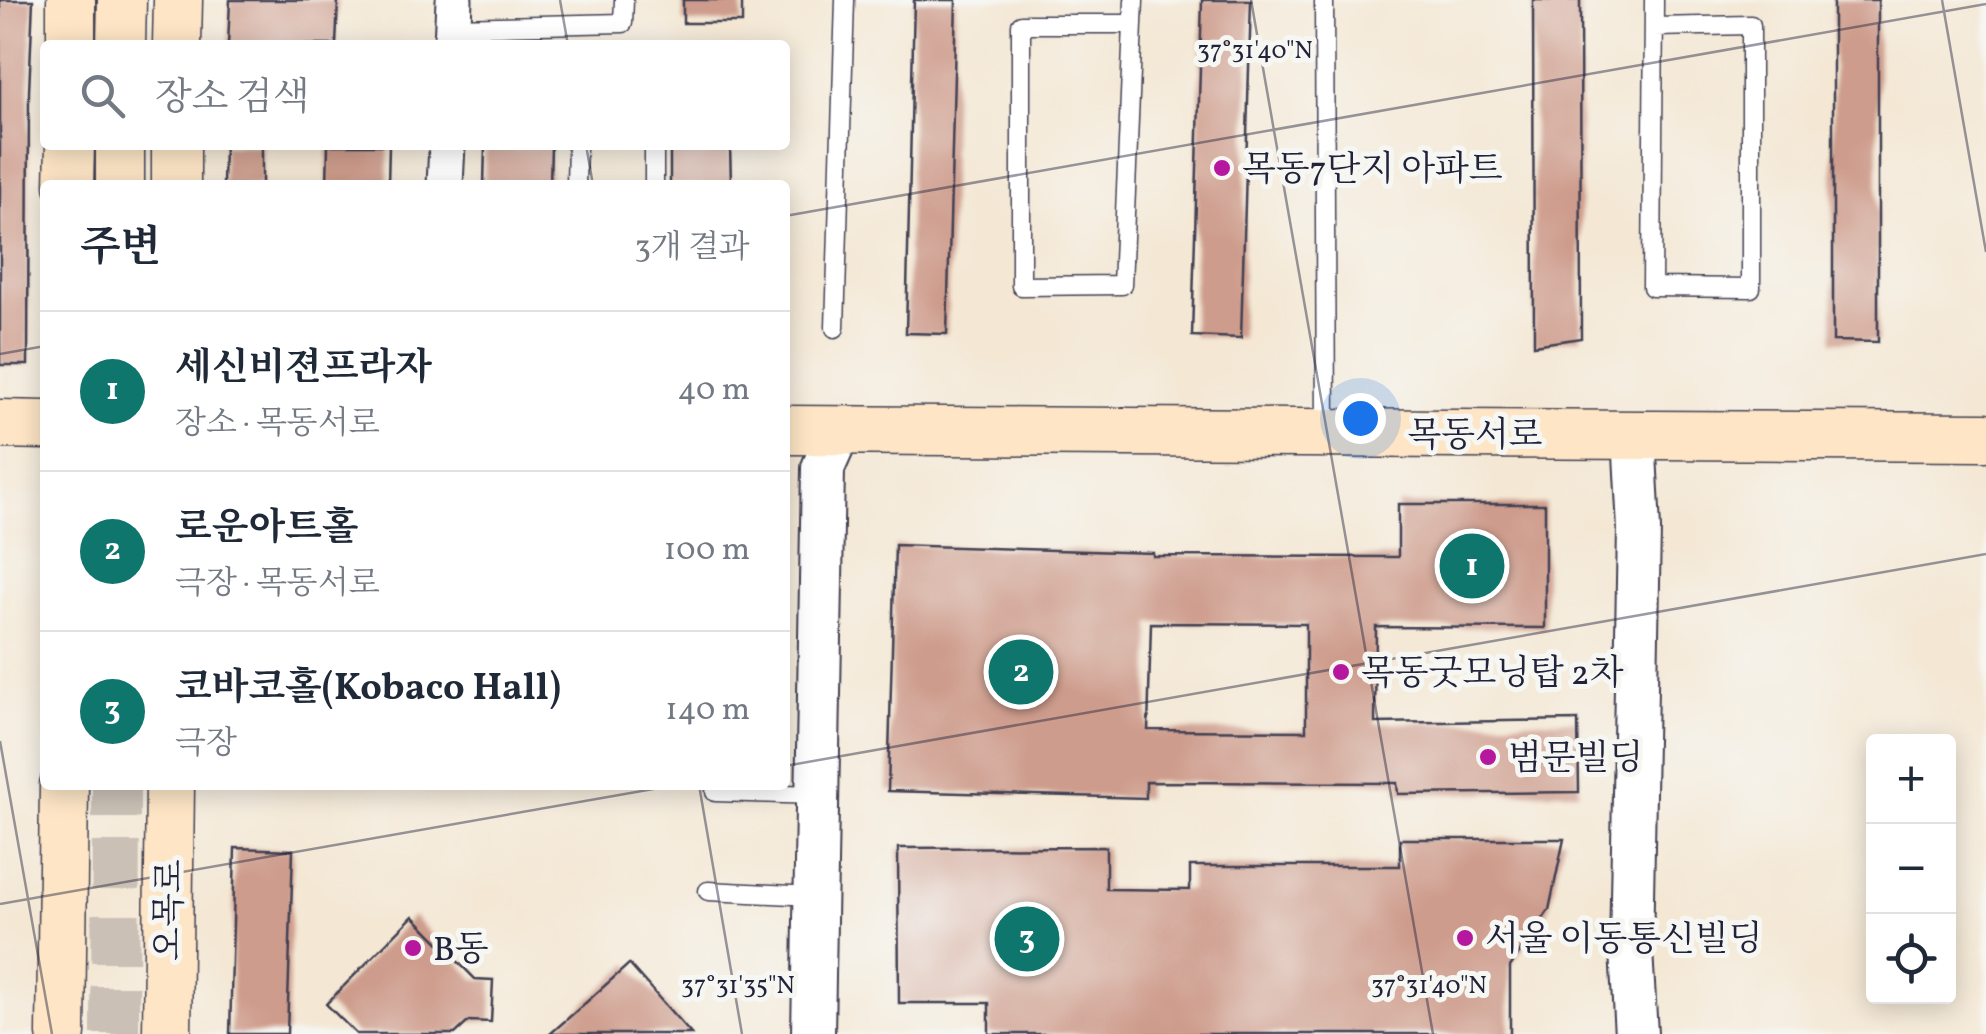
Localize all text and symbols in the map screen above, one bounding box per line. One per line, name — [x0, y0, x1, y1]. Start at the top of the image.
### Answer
text: 37°31'40"N — [1197, 34, 1313, 69]
search box — [40, 40, 790, 150]
icon: search — [75, 68, 130, 123]
text: 장소 검색 — [155, 73, 309, 126]
place label: 목동7단지 아파트 — [1242, 147, 1503, 195]
marker: 목동7단지 아파트 — [1211, 157, 1233, 179]
text: 주변 — [80, 220, 161, 279]
text: 3개 결과 — [634, 227, 750, 271]
text: 세신비젼프라자 — [175, 343, 432, 396]
text: 1 — [106, 369, 119, 413]
text: 40 m — [678, 369, 750, 413]
your location — [1335, 393, 1386, 444]
text: 장소 · 목동서로 — [175, 403, 380, 447]
street label: 목동서로 — [1407, 413, 1543, 461]
text: 로운아트홀 — [175, 503, 359, 556]
pin: 1 — [1440, 528, 1504, 604]
text: 2 — [104, 529, 121, 573]
text: 100 m — [664, 529, 750, 573]
text: 극장 · 목동서로 — [175, 563, 380, 607]
pin: 2 — [988, 634, 1054, 710]
place label: 목동굿모닝탑 2차 — [1361, 651, 1624, 699]
marker: 목동굿모닝탑 2차 — [1330, 661, 1352, 683]
text: 코바코홀(Kobaco Hall) — [175, 663, 561, 716]
text: 3 — [104, 689, 121, 733]
text: 140 m — [665, 689, 750, 733]
text: 극장 — [175, 723, 237, 767]
map controls — [1866, 734, 1956, 1004]
button: + — [1866, 734, 1956, 824]
place label: 범문빌딩 — [1508, 736, 1643, 784]
marker: 범문빌딩 — [1477, 746, 1499, 768]
button: − — [1866, 824, 1956, 914]
street label: 오목로 — [146, 859, 196, 961]
pin: 3 — [994, 902, 1060, 976]
button: locate — [1866, 914, 1956, 1004]
place label: 서울 이동통신빌딩 — [1485, 917, 1762, 965]
place label: B동 — [433, 927, 489, 975]
marker: 서울 이동통신빌딩 — [1454, 927, 1476, 949]
marker: B동 — [402, 937, 424, 959]
text: 37°31'35"N — [681, 969, 795, 1004]
text: 37°31'40"N — [1371, 969, 1487, 1004]

